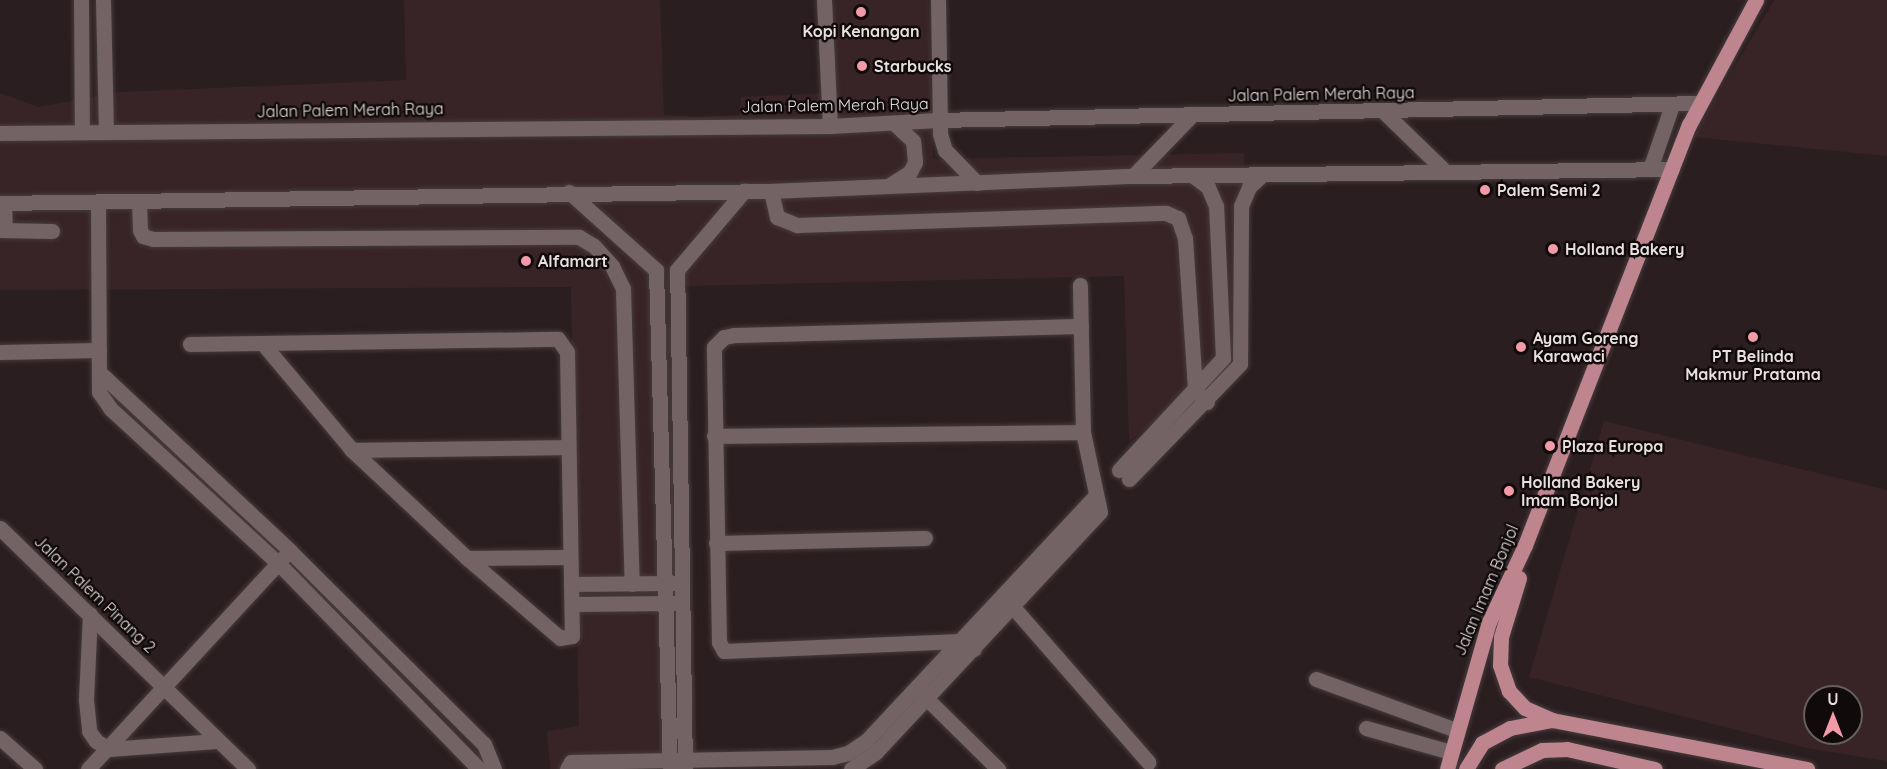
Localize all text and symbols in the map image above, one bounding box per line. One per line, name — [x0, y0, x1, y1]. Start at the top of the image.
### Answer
marker: Kopi Kenangan — [854, 5, 868, 19]
place label: Kopi Kenangan — [803, 21, 919, 41]
place label: Starbucks — [874, 56, 952, 76]
marker: Starbucks — [855, 59, 869, 73]
street label: Jalan Palem Merah Raya — [1227, 83, 1415, 105]
street label: Jalan Palem Merah Raya — [741, 94, 929, 116]
street label: Jalan Palem Merah Raya — [256, 99, 444, 121]
place label: Palem Semi 2 — [1497, 180, 1601, 200]
marker: Palem Semi 2 — [1478, 183, 1492, 197]
place label: Holland Bakery — [1565, 239, 1684, 259]
marker: Holland Bakery — [1546, 242, 1560, 256]
place label: Alfamart — [538, 251, 608, 271]
marker: Alfamart — [519, 254, 533, 268]
place label: Ayam Goreng Karawaci — [1533, 328, 1638, 366]
marker: PT Belinda Makmur Pratama — [1746, 330, 1760, 344]
marker: Ayam Goreng Karawaci — [1514, 340, 1528, 354]
place label: PT Belinda Makmur Pratama — [1685, 346, 1821, 384]
place label: Plaza Europa — [1562, 436, 1663, 456]
marker: Plaza Europa — [1543, 439, 1557, 453]
place label: Holland Bakery Imam Bonjol — [1521, 472, 1640, 510]
marker: Holland Bakery Imam Bonjol — [1502, 484, 1516, 498]
street label: Jalan Imam Bonjol — [1450, 522, 1522, 658]
street label: Jalan Palem Pinang 2 — [30, 531, 160, 657]
north arrow — [1803, 685, 1863, 745]
text: U — [1827, 689, 1839, 709]

